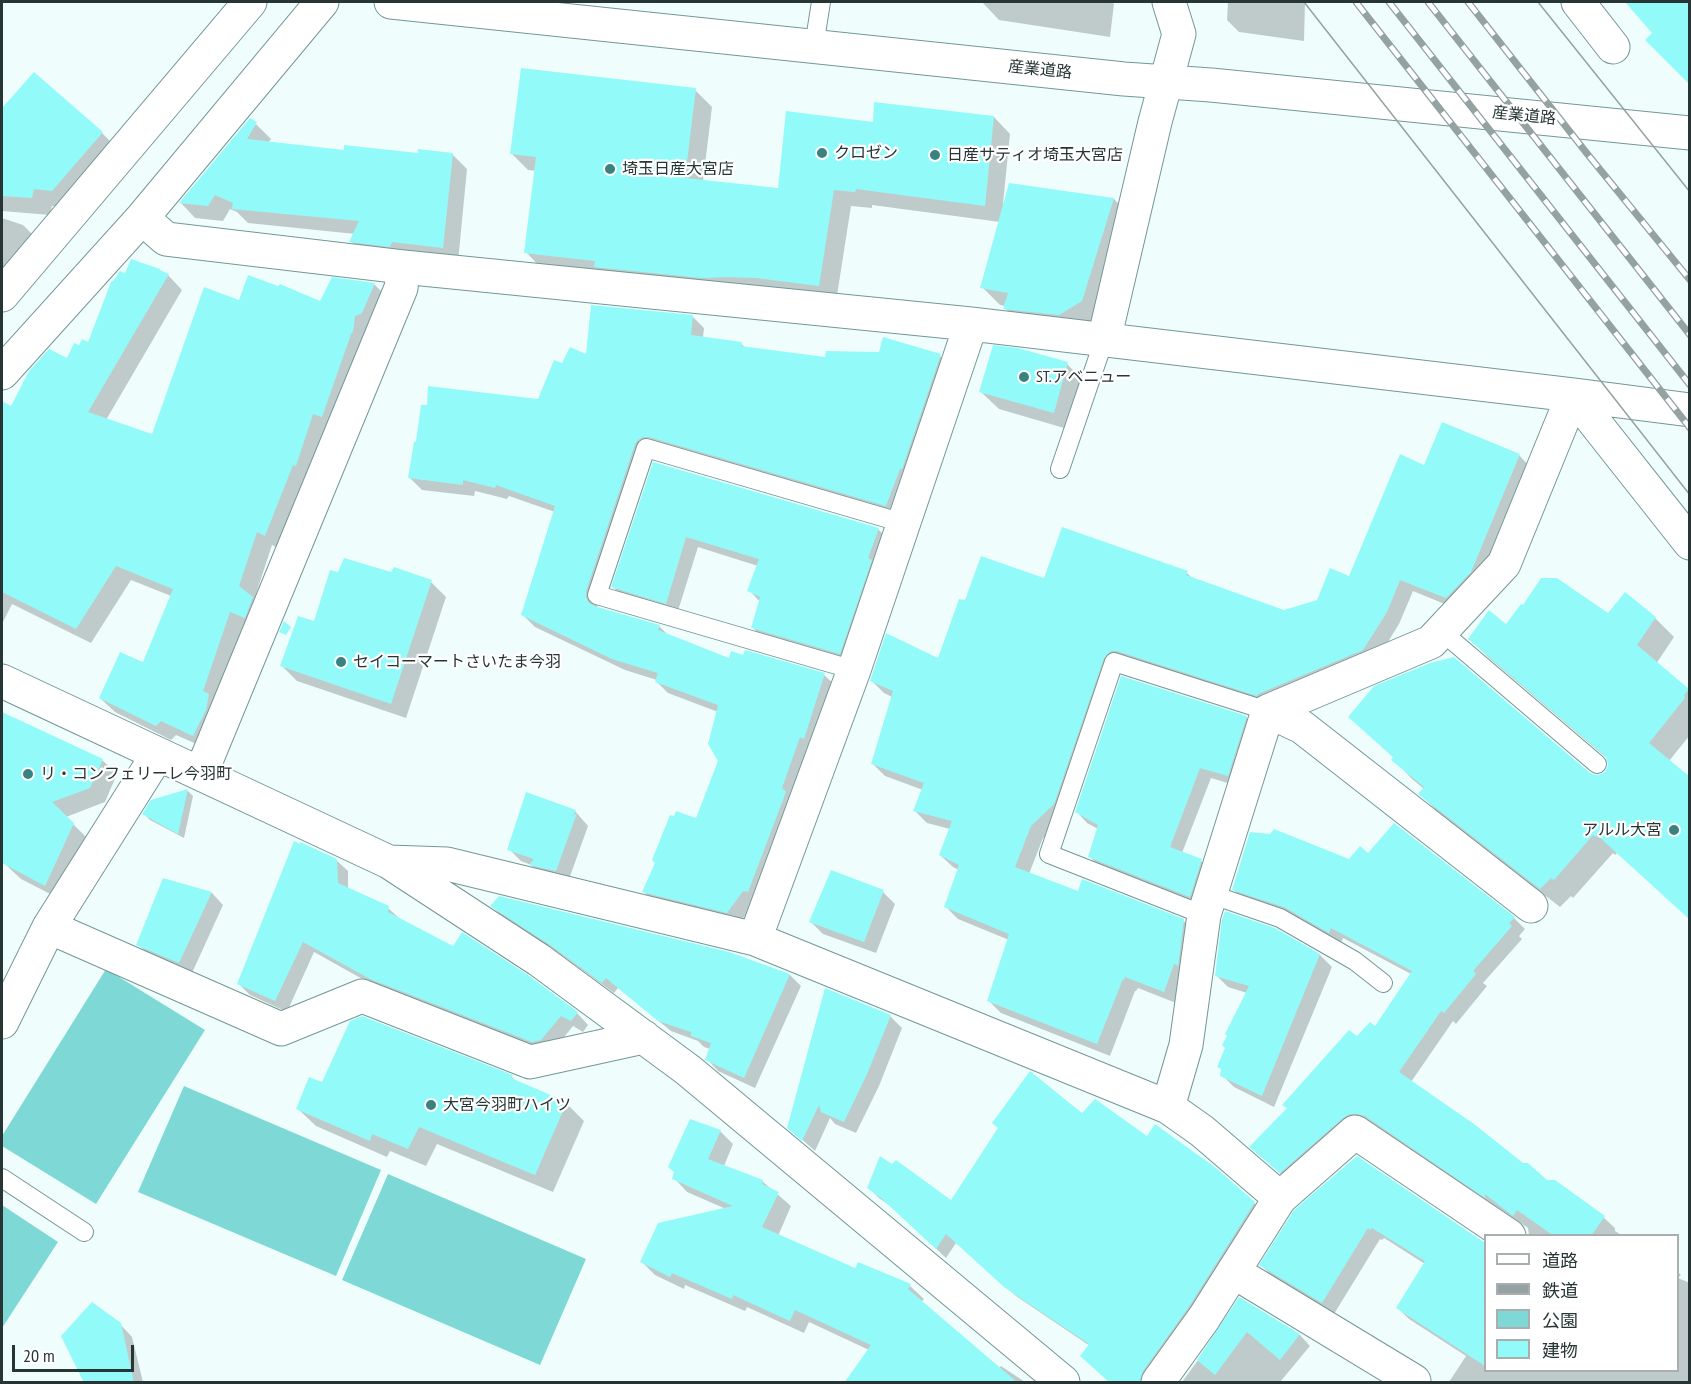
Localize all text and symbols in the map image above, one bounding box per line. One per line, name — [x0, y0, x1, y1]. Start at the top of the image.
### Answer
street label: 産業道路 — [1007, 57, 1073, 83]
street label: 産業道路 — [1491, 103, 1557, 129]
place label: クロゼン — [834, 143, 898, 163]
place label: 日産サティオ埼玉大宮店 — [947, 145, 1123, 165]
marker: クロゼン — [815, 146, 829, 160]
marker: 日産サティオ埼玉大宮店 — [928, 148, 942, 162]
place label: 埼玉日産大宮店 — [622, 159, 734, 179]
marker: 埼玉日産大宮店 — [603, 162, 617, 176]
place label: ST.アベニュー — [1036, 367, 1132, 387]
marker: ST.アベニュー — [1017, 370, 1031, 384]
place label: セイコーマートさいたま今羽 — [353, 652, 561, 672]
marker: セイコーマートさいたま今羽 — [334, 655, 348, 669]
place label: リ・コンフェリーレ今羽町 — [40, 764, 232, 784]
marker: リ・コンフェリーレ今羽町 — [21, 767, 35, 781]
place label: アルル大宮 — [1582, 820, 1662, 840]
marker: アルル大宮 — [1667, 823, 1681, 837]
place label: 大宮今羽町ハイツ — [443, 1095, 571, 1115]
marker: 大宮今羽町ハイツ — [424, 1098, 438, 1112]
legend — [1484, 1234, 1679, 1372]
text: 道路 — [1542, 1249, 1578, 1272]
text: 鉄道 — [1542, 1279, 1578, 1302]
text: 公園 — [1542, 1309, 1578, 1332]
scale bar — [15, 1333, 136, 1371]
text: 建物 — [1542, 1339, 1578, 1362]
text: 20 m — [23, 1344, 55, 1367]

